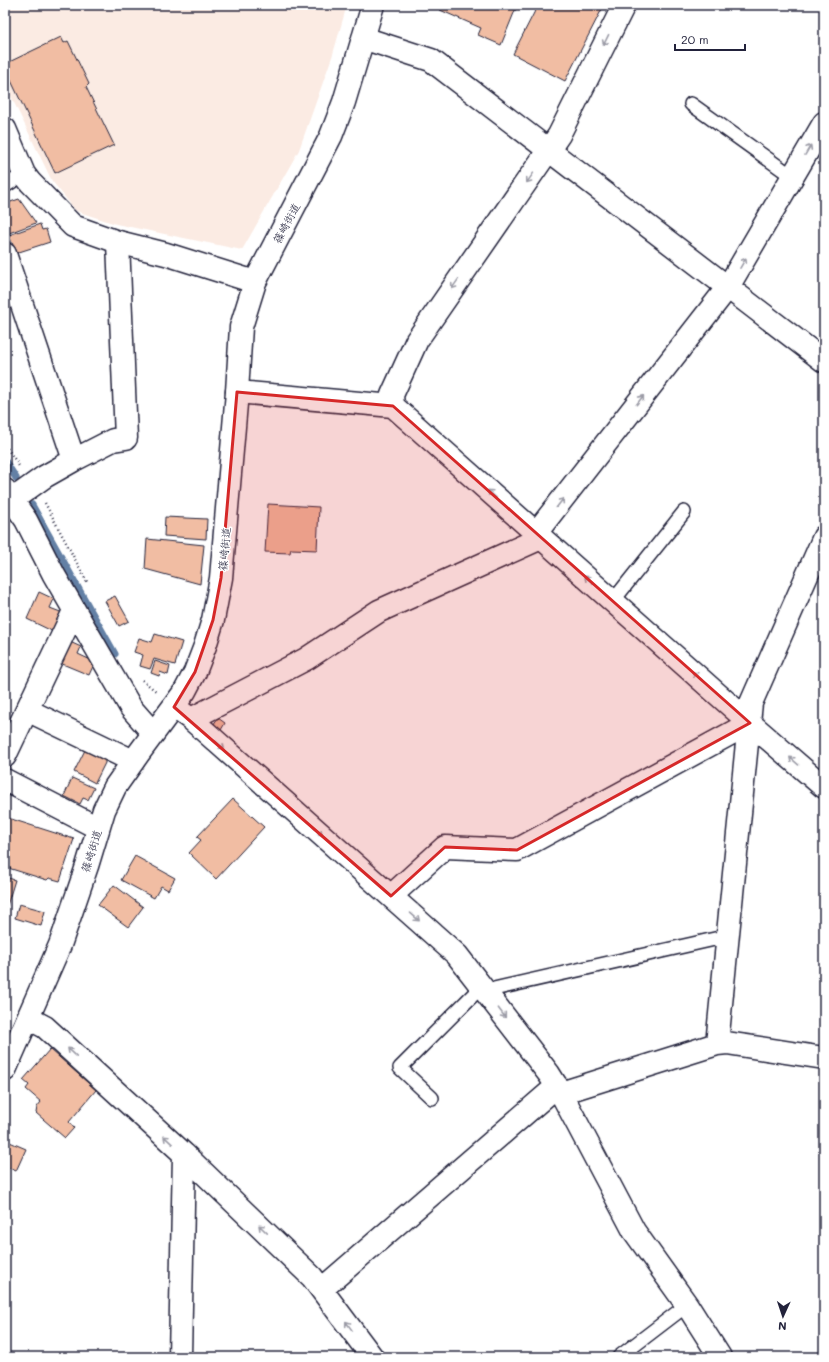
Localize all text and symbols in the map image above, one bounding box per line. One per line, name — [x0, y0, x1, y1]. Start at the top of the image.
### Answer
scale bar — [675, 26, 745, 52]
text: 20 m — [681, 31, 709, 47]
one-way arrow — [602, 34, 609, 46]
one-way arrow — [805, 144, 813, 156]
one-way arrow — [526, 172, 534, 183]
street label: 篠崎街道 — [269, 200, 303, 246]
one-way arrow — [740, 257, 748, 269]
one-way arrow — [451, 279, 459, 290]
one-way arrow — [636, 394, 644, 405]
one-way arrow — [486, 489, 497, 498]
one-way arrow — [556, 497, 565, 508]
street label: 篠崎街道 — [215, 526, 233, 572]
one-way arrow — [584, 575, 594, 585]
one-way arrow — [691, 671, 702, 680]
one-way arrow — [215, 740, 225, 749]
one-way arrow — [789, 757, 800, 766]
one-way arrow — [312, 826, 323, 835]
street label: 篠崎街道 — [77, 828, 105, 874]
one-way arrow — [409, 913, 420, 922]
one-way arrow — [498, 1007, 506, 1018]
one-way arrow — [67, 1047, 78, 1056]
one-way arrow — [163, 1135, 173, 1144]
one-way arrow — [258, 1224, 268, 1234]
north arrow — [763, 1296, 803, 1336]
text: N — [778, 1319, 787, 1334]
one-way arrow — [345, 1320, 353, 1331]

